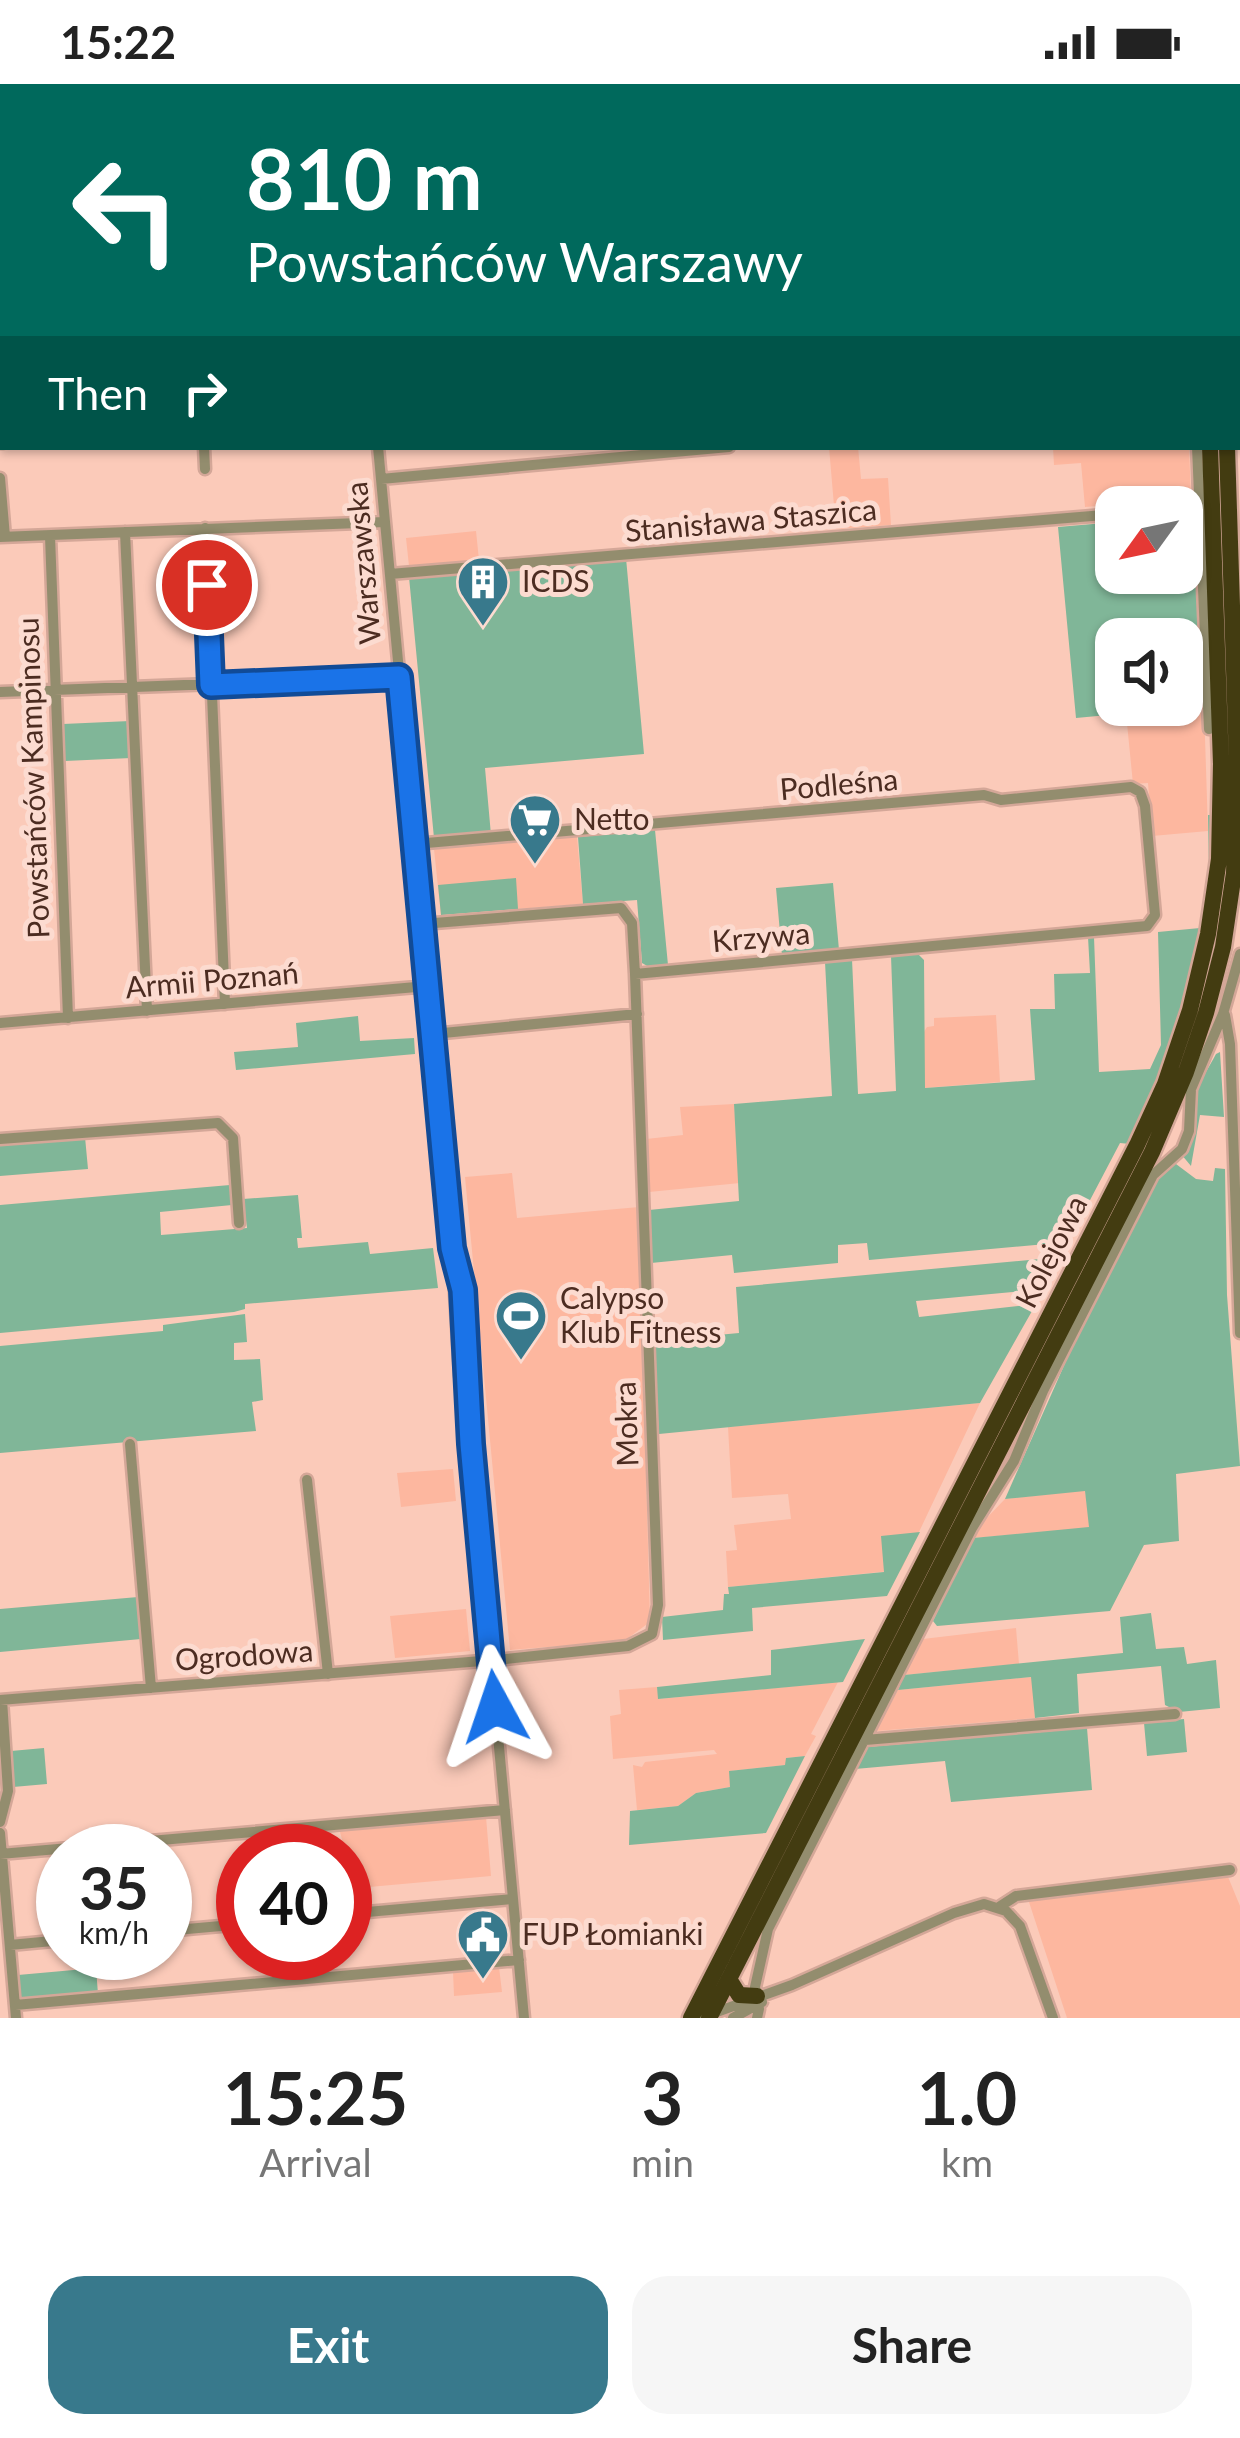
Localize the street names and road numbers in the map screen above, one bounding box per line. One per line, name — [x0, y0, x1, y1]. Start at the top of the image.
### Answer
street label: Warszawska — [337, 480, 387, 646]
street label: Stanisława Staszica — [623, 490, 878, 548]
street label: Powstańców Kampinosu — [8, 617, 56, 939]
street label: Podleśna — [778, 760, 899, 806]
street label: Krzywa — [710, 914, 811, 958]
street label: Armii Poznań — [124, 954, 300, 1005]
street label: Kolejowa — [1007, 1189, 1094, 1313]
street label: Mokra — [606, 1381, 644, 1467]
street label: Ogrodowa — [174, 1631, 314, 1677]

